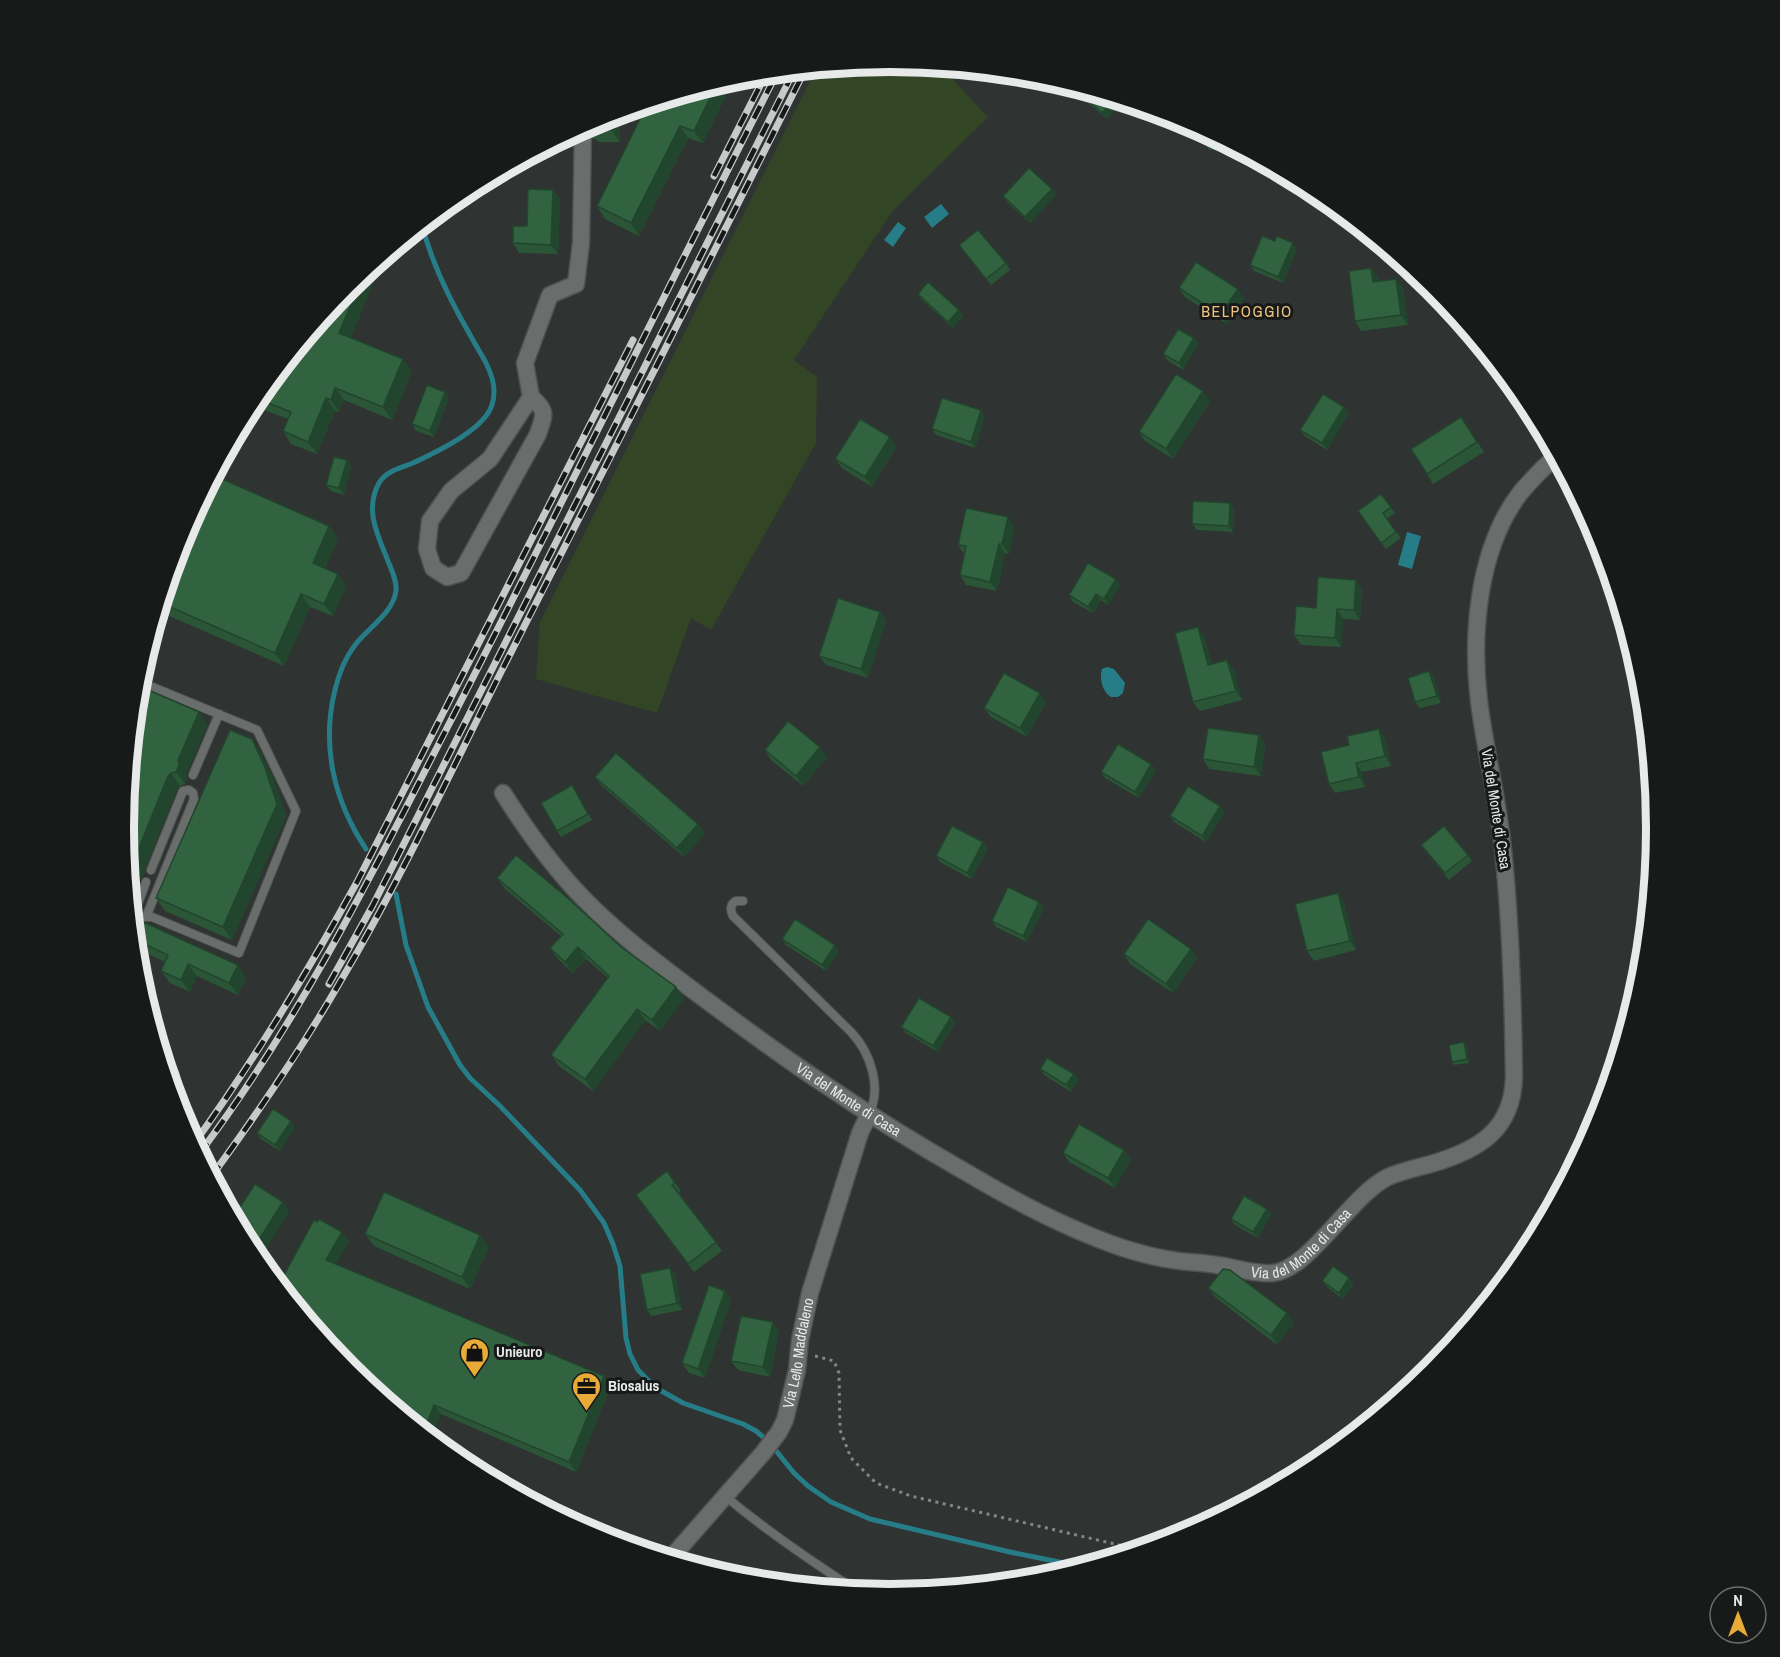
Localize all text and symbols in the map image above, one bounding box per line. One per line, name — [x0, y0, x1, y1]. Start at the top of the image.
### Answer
district label: BELPOGGIO — [1201, 300, 1293, 322]
street label: Via del Monte di Casa — [1477, 747, 1516, 871]
street label: Via del Monte di Casa — [792, 1057, 905, 1141]
street label: Via del Monte di Casa — [1249, 1203, 1356, 1283]
street label: Via Lello Maddaleno — [777, 1296, 819, 1411]
shop icon: Unieuro — [459, 1336, 491, 1378]
place label: Unieuro — [496, 1341, 542, 1362]
office icon: Biosalus — [571, 1370, 603, 1412]
place label: Biosalus — [608, 1375, 659, 1396]
north arrow — [1708, 1585, 1768, 1645]
text: N — [1733, 1589, 1743, 1611]

